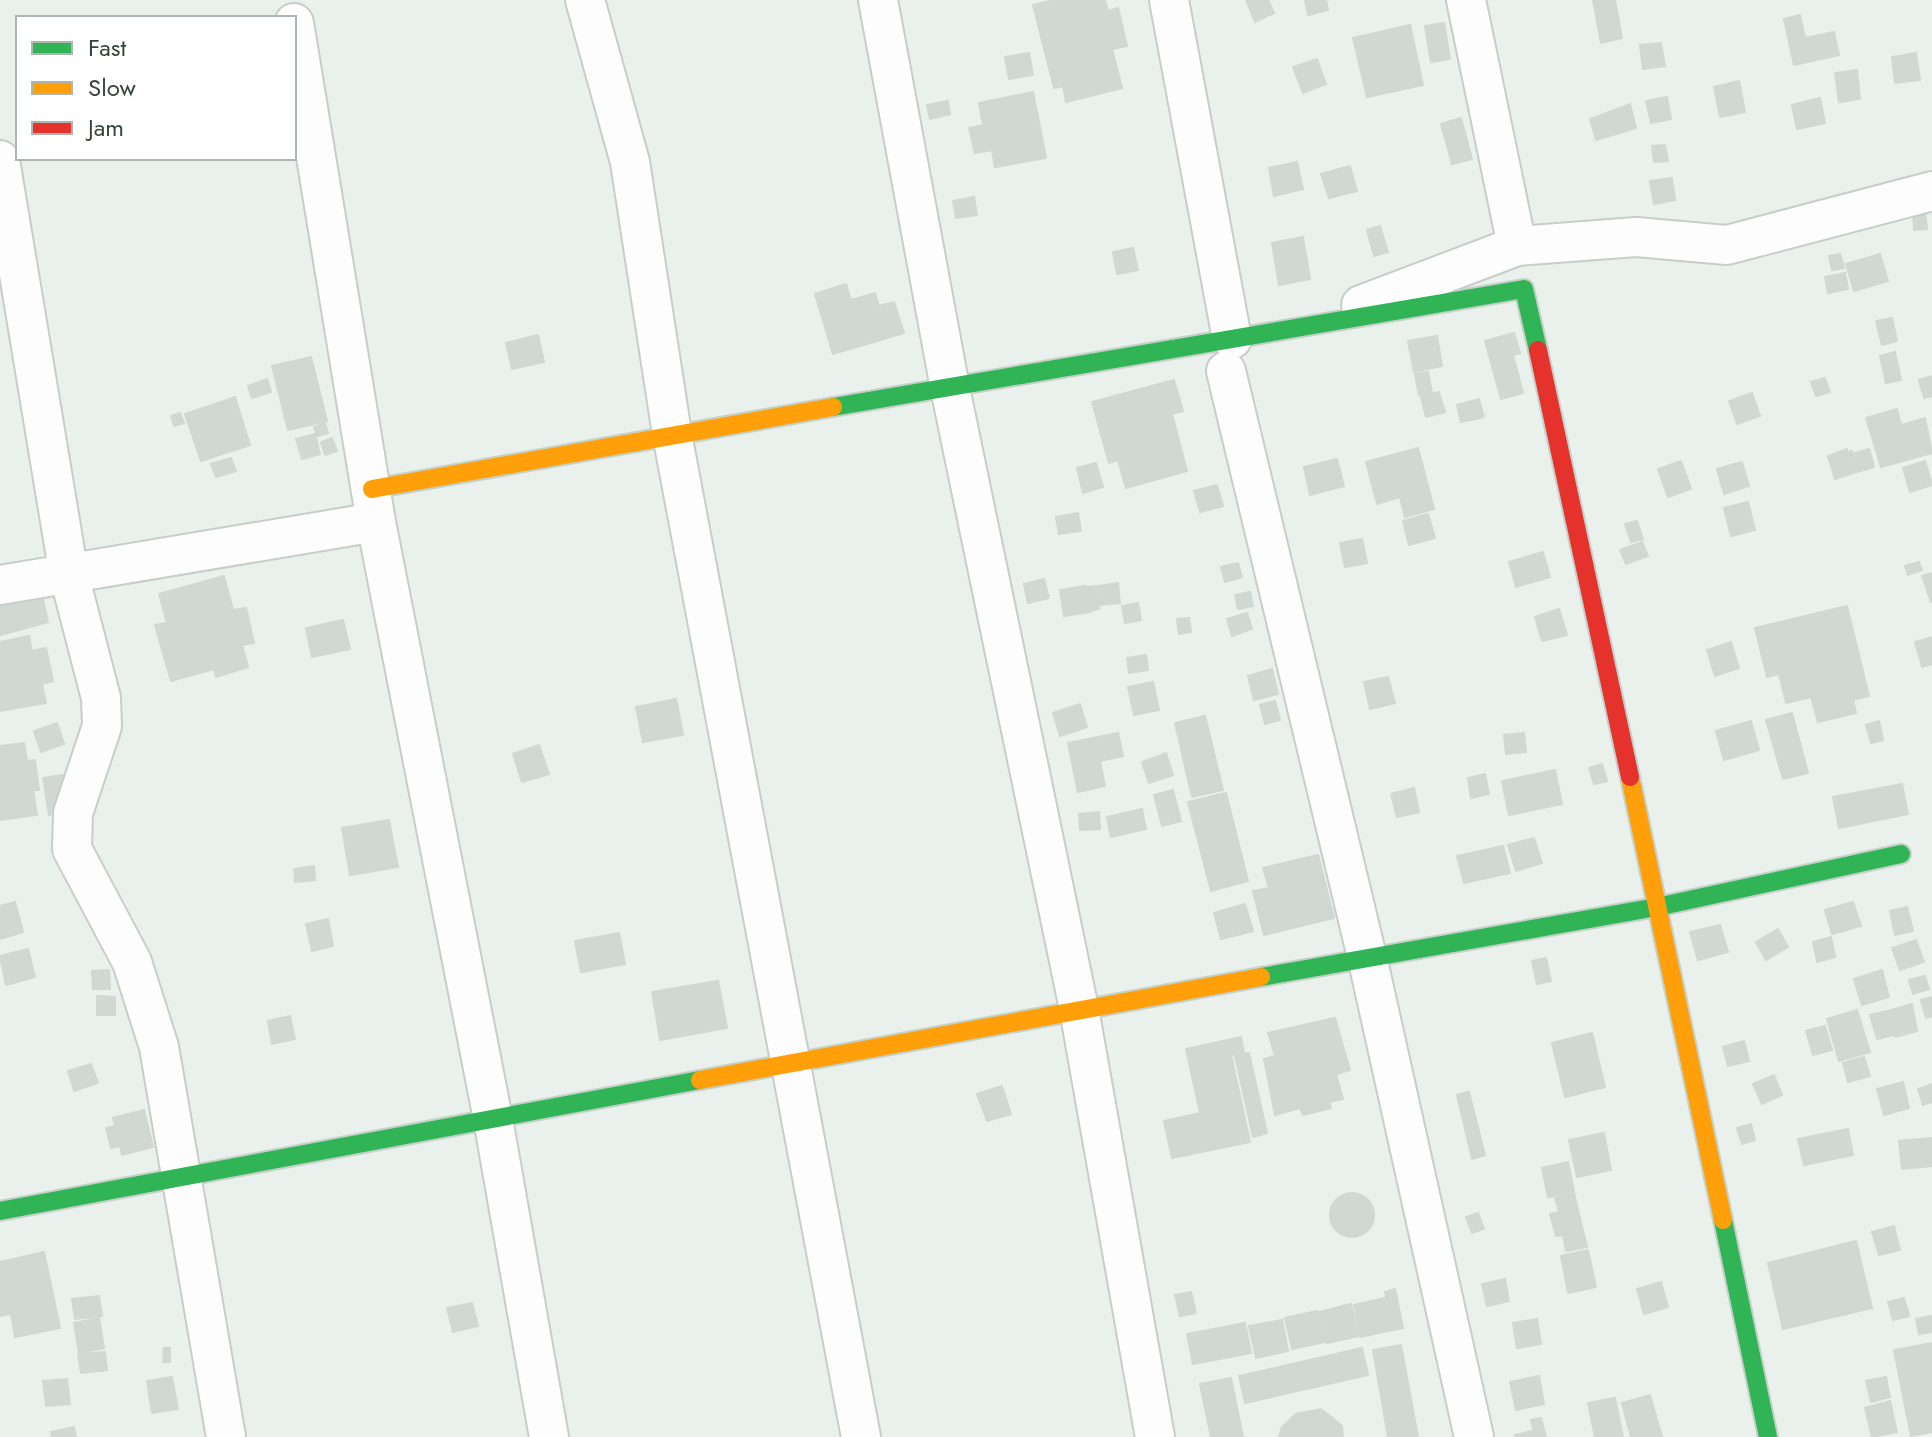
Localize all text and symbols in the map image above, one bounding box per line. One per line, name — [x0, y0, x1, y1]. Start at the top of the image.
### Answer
legend — [16, 16, 296, 160]
text: Fast — [88, 30, 126, 65]
text: Slow — [88, 70, 136, 105]
text: Jam — [85, 110, 124, 145]

